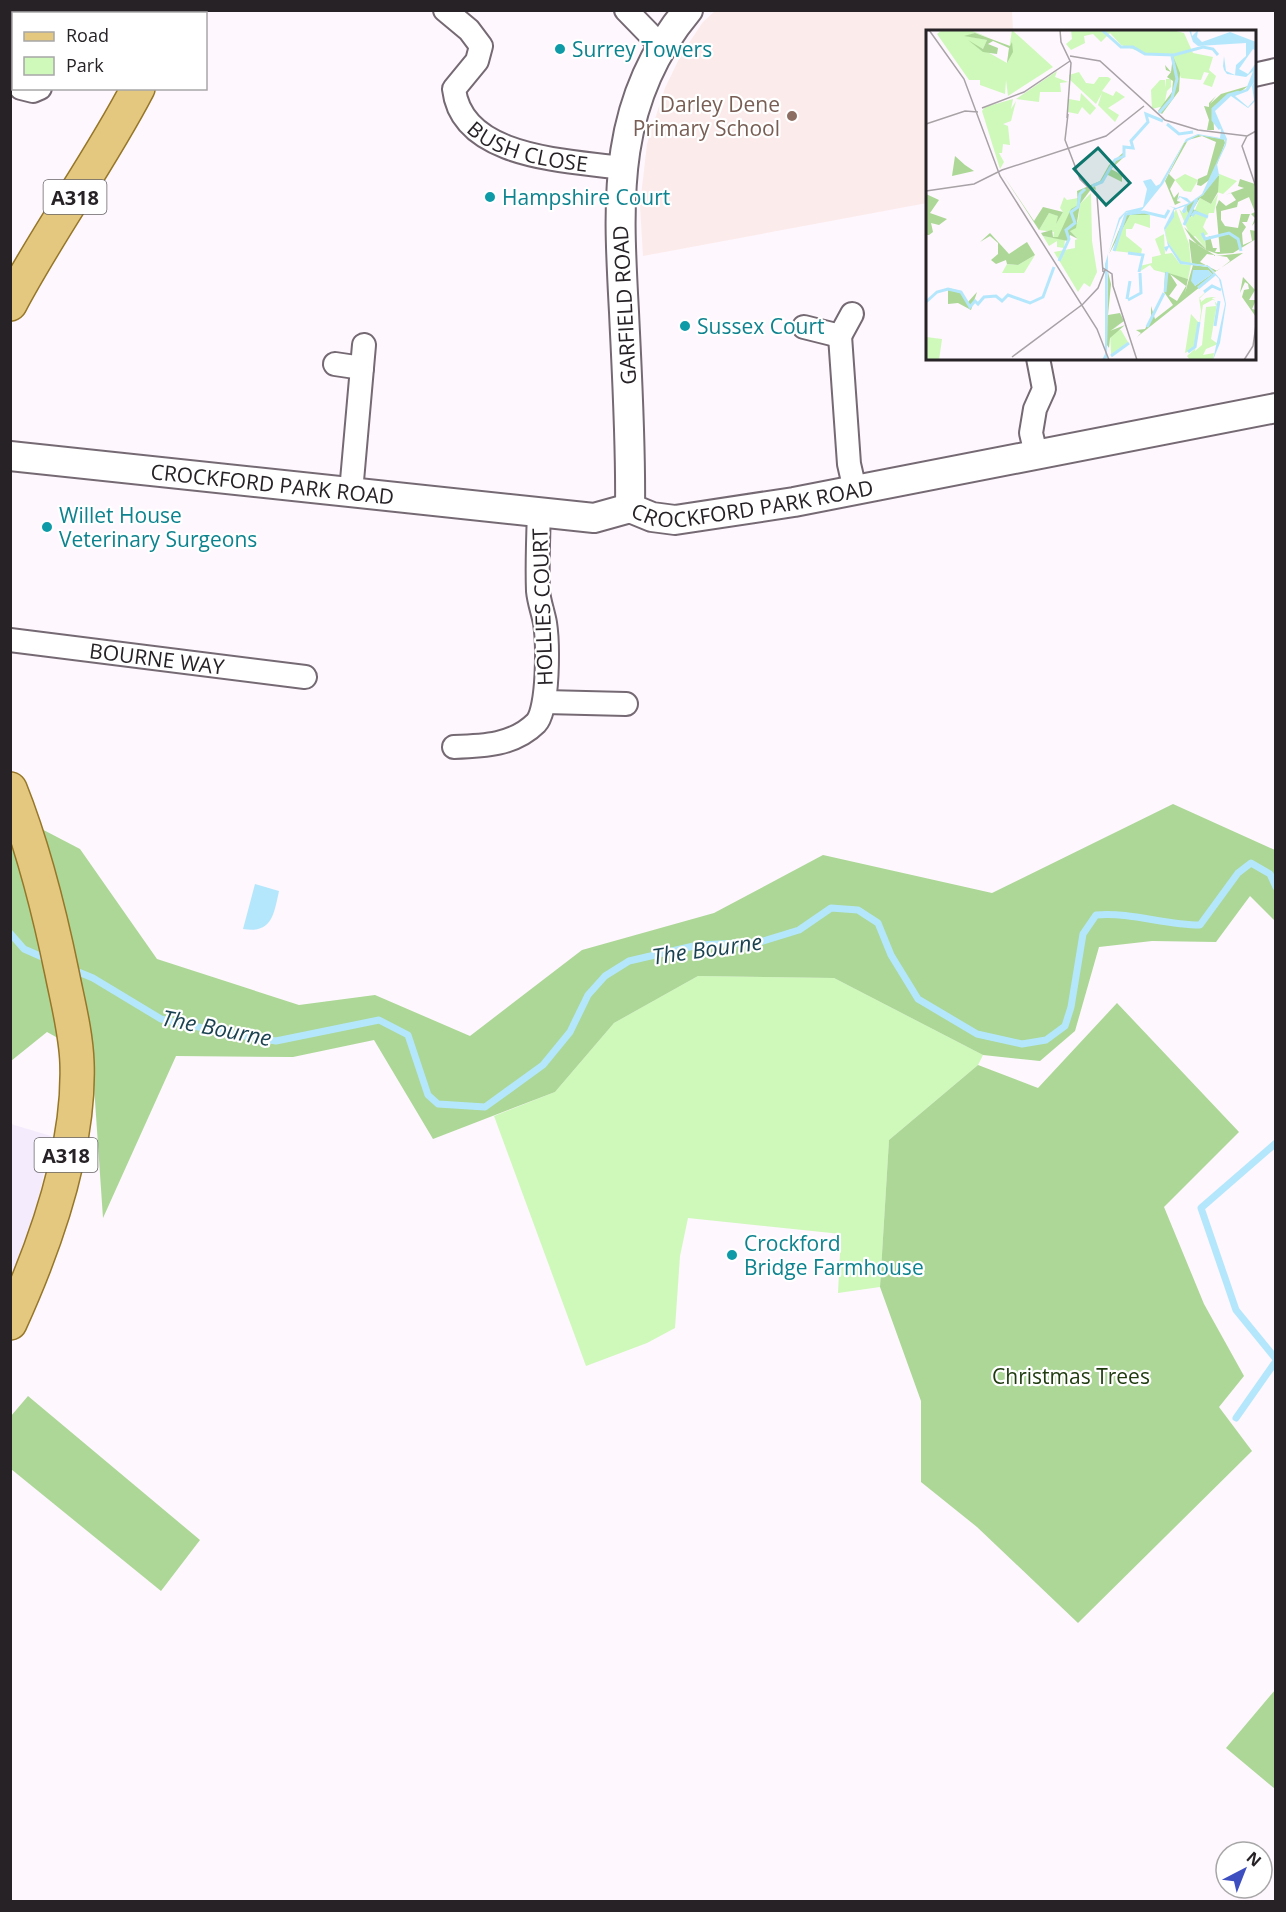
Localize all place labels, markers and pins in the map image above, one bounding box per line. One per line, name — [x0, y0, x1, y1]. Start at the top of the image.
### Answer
place label: Surrey Towers — [572, 35, 712, 63]
marker: Surrey Towers — [553, 42, 567, 56]
place label: Darley Dene Primary School — [633, 90, 780, 142]
marker: Darley Dene Primary School — [785, 109, 799, 123]
place label: Hampshire Court — [502, 183, 670, 211]
marker: Hampshire Court — [483, 190, 497, 204]
place label: Sussex Court — [697, 312, 824, 340]
marker: Sussex Court — [678, 319, 692, 333]
place label: Willet House Veterinary Surgeons — [59, 501, 257, 553]
marker: Willet House Veterinary Surgeons — [40, 520, 54, 534]
place label: Crockford Bridge Farmhouse — [744, 1229, 924, 1281]
marker: Crockford Bridge Farmhouse — [725, 1248, 739, 1262]

